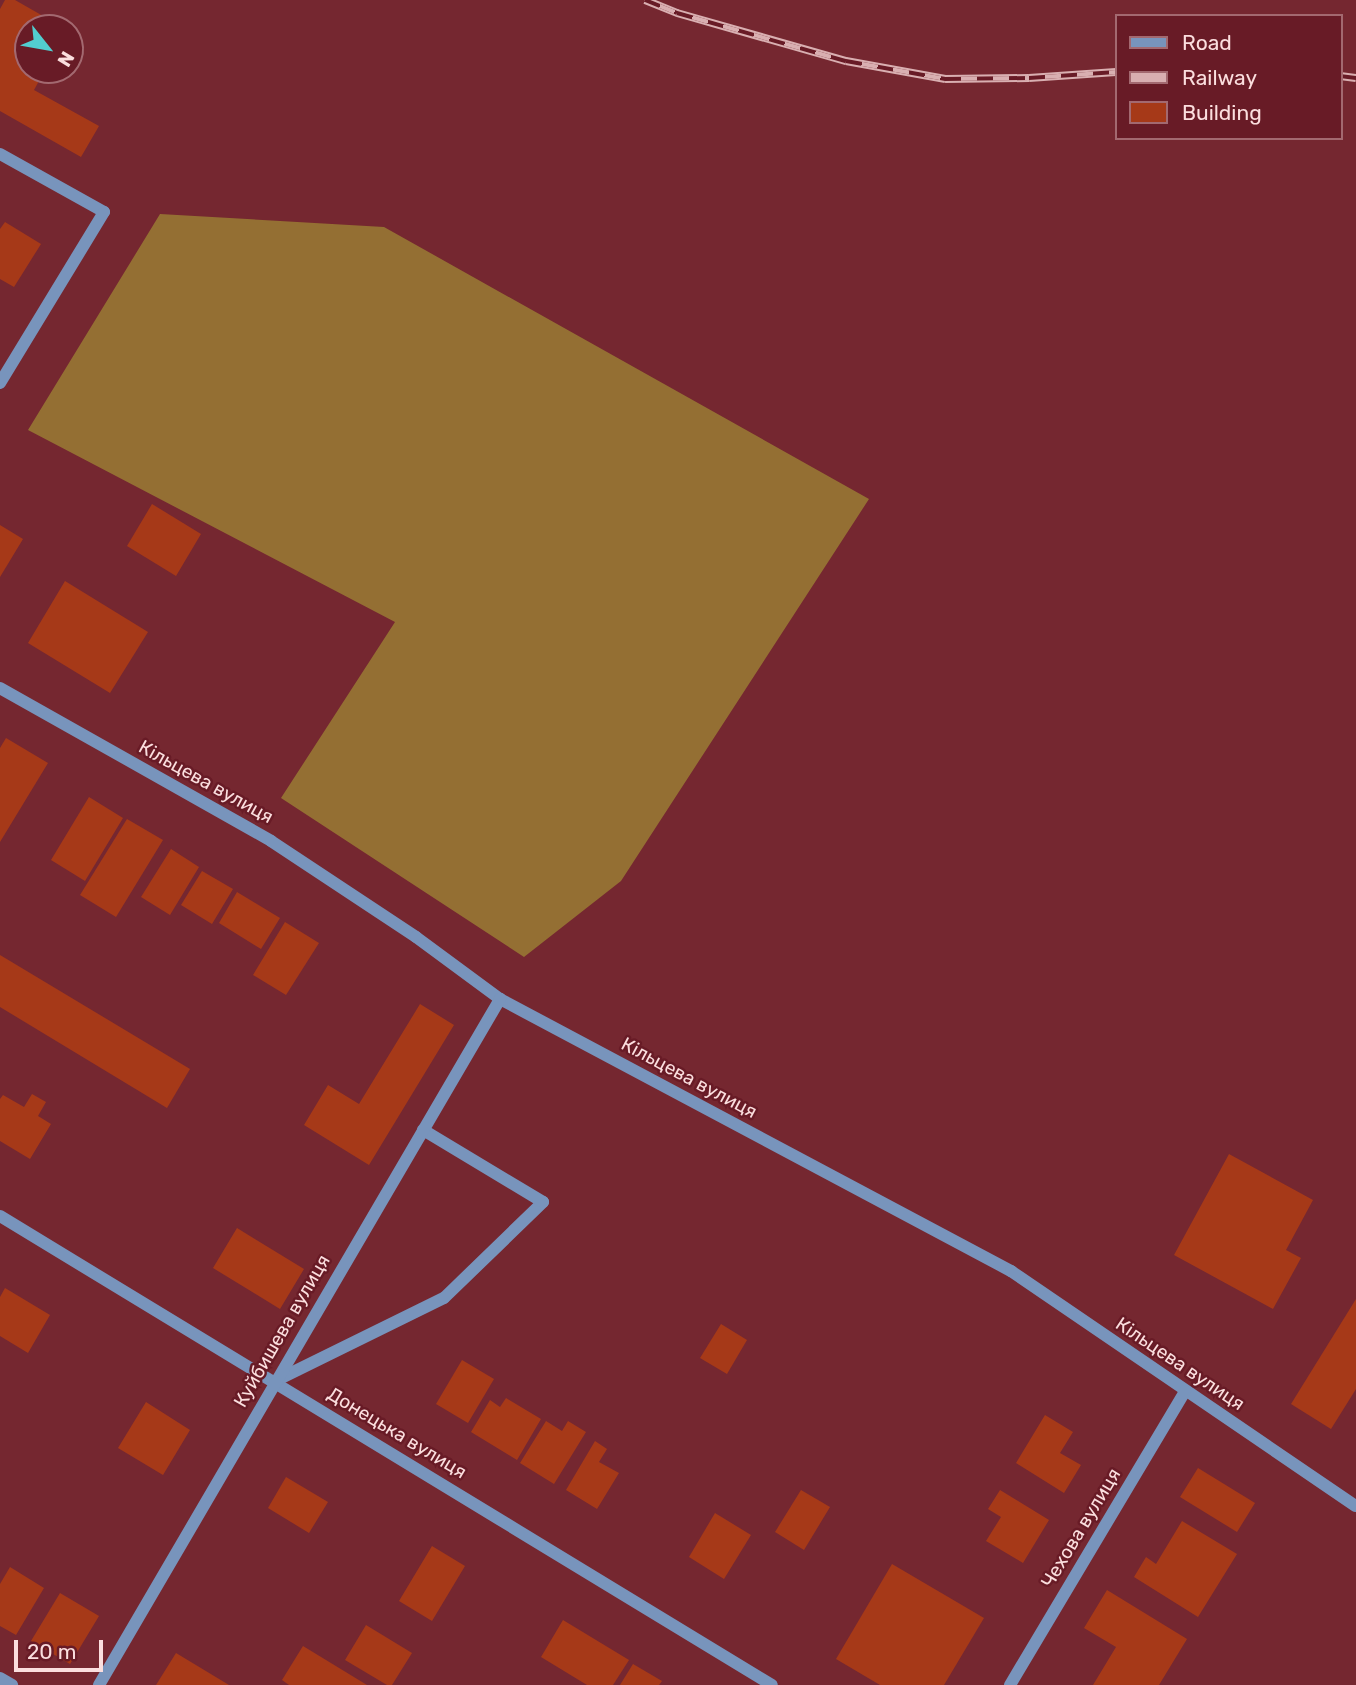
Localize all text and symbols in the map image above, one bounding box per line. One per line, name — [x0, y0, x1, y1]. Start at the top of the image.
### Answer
north arrow — [14, 14, 84, 84]
legend — [1114, 14, 1342, 140]
text: Road — [1182, 30, 1232, 55]
text: N — [52, 47, 79, 71]
text: Railway — [1182, 65, 1257, 90]
text: Building — [1182, 100, 1262, 125]
street label: Кільцева вулиця — [135, 736, 277, 828]
street label: Кільцева вулиця — [617, 1033, 761, 1123]
street label: Куйбишева вулиця — [229, 1251, 335, 1411]
street label: Кільцева вулиця — [1111, 1312, 1249, 1416]
street label: Донецька вулиця — [323, 1382, 471, 1484]
street label: Чехова вулиця — [1036, 1464, 1126, 1592]
scale bar — [18, 1626, 107, 1670]
text: 20 m — [27, 1639, 76, 1664]

